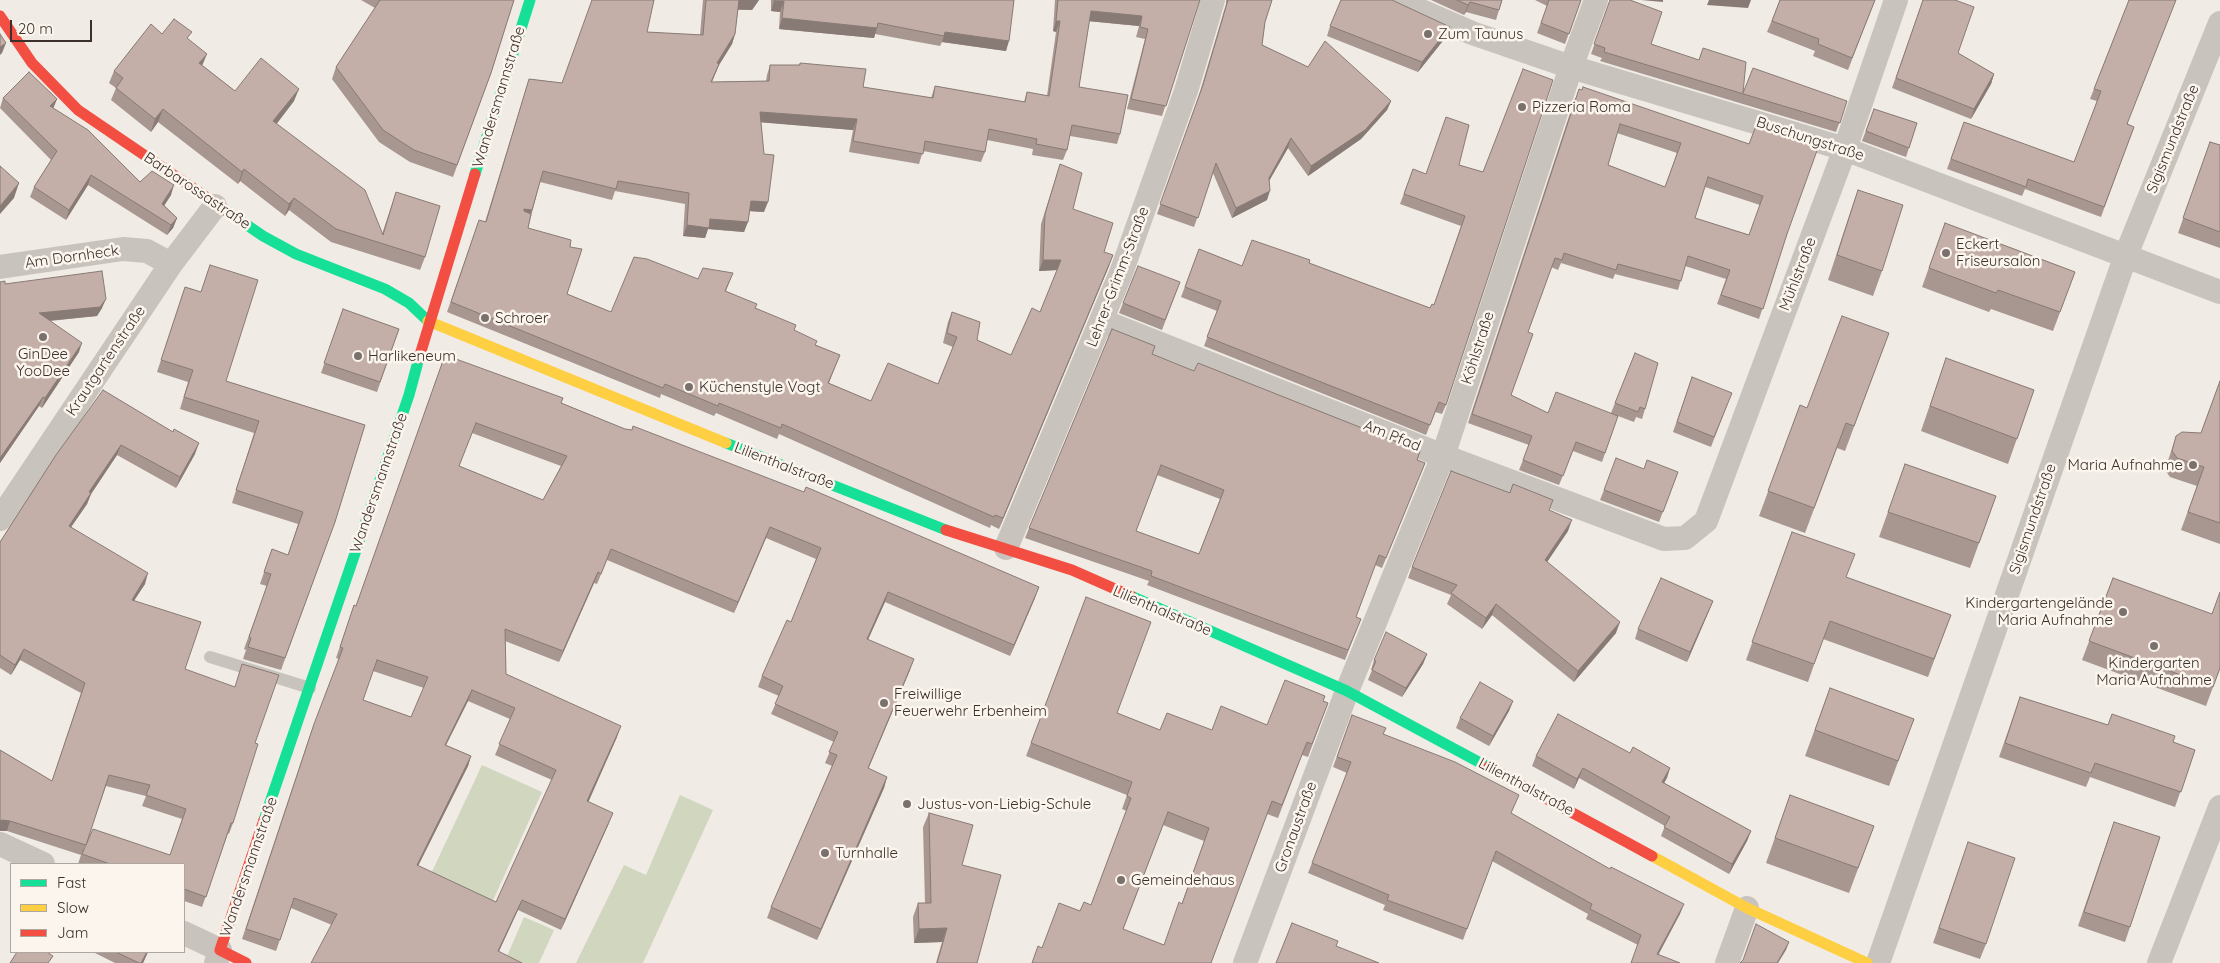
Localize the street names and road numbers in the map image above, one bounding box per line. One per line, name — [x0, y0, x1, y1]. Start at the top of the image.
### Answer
street label: Wandersmannstraße — [469, 24, 529, 170]
street label: Sigismundstraße — [2143, 82, 2203, 196]
street label: Buschungstraße — [1754, 113, 1866, 165]
street label: Barbarossastraße — [140, 149, 254, 233]
street label: Lehrer-Grimm-Straße — [1083, 204, 1153, 350]
street label: Mühlstraße — [1776, 235, 1820, 313]
street label: Am Dornheck — [24, 241, 120, 273]
street label: Krautgartenstraße — [63, 303, 149, 419]
street label: Köhlstraße — [1458, 309, 1498, 387]
street label: Wandersmannstraße — [347, 411, 411, 555]
street label: Am Pfad — [1361, 416, 1423, 456]
street label: Lilienthalstraße — [732, 439, 836, 493]
street label: Sigismundstraße — [2006, 461, 2060, 577]
street label: Lilienthalstraße — [1110, 582, 1214, 640]
street label: Lilienthalstraße — [1475, 754, 1577, 820]
street label: Gronaustraße — [1271, 779, 1321, 875]
street label: Wandersmannstraße — [217, 795, 281, 939]

